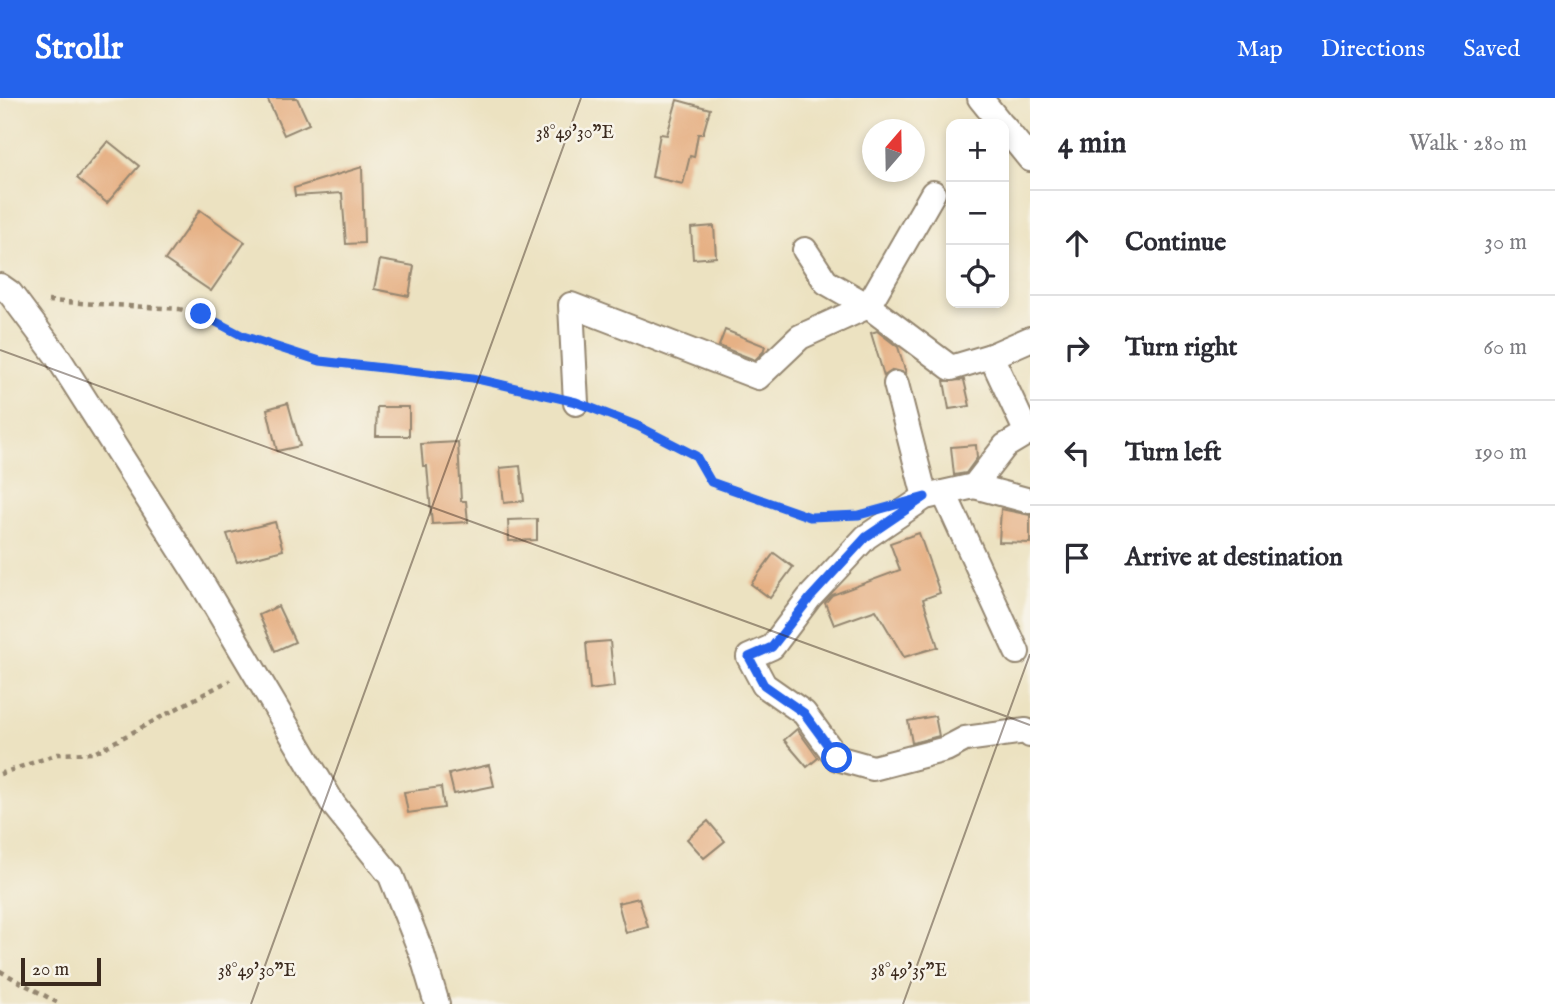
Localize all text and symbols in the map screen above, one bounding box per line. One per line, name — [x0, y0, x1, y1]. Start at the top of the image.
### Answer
text: Strollr — [35, 28, 123, 70]
text: Map — [1237, 34, 1283, 65]
text: Directions — [1321, 34, 1425, 65]
text: Saved — [1463, 34, 1520, 65]
north arrow — [862, 119, 925, 182]
map controls — [946, 119, 1009, 308]
button: + — [946, 119, 1009, 182]
text: 38°49'30"E — [536, 122, 614, 145]
text: 4 min — [1058, 125, 1126, 163]
text: Walk · 280 m — [1409, 129, 1527, 158]
button: − — [946, 182, 1009, 245]
icon: ahead — [1058, 224, 1096, 262]
text: Continue — [1125, 226, 1226, 259]
text: 30 m — [1484, 228, 1527, 257]
button: locate — [946, 245, 1009, 308]
route end — [185, 298, 216, 329]
icon: right — [1058, 329, 1096, 367]
text: Turn right — [1125, 331, 1238, 364]
text: 60 m — [1483, 333, 1527, 362]
icon: left — [1058, 434, 1096, 472]
text: Turn left — [1125, 436, 1222, 469]
text: 190 m — [1474, 438, 1527, 467]
icon: arrive — [1058, 539, 1096, 577]
text: Arrive at destination — [1125, 541, 1343, 574]
route start — [821, 742, 852, 773]
scale bar — [21, 955, 102, 987]
text: 20 m — [32, 958, 69, 982]
text: 38°49'30"E — [218, 960, 296, 983]
text: 38°49'35"E — [871, 960, 947, 983]

